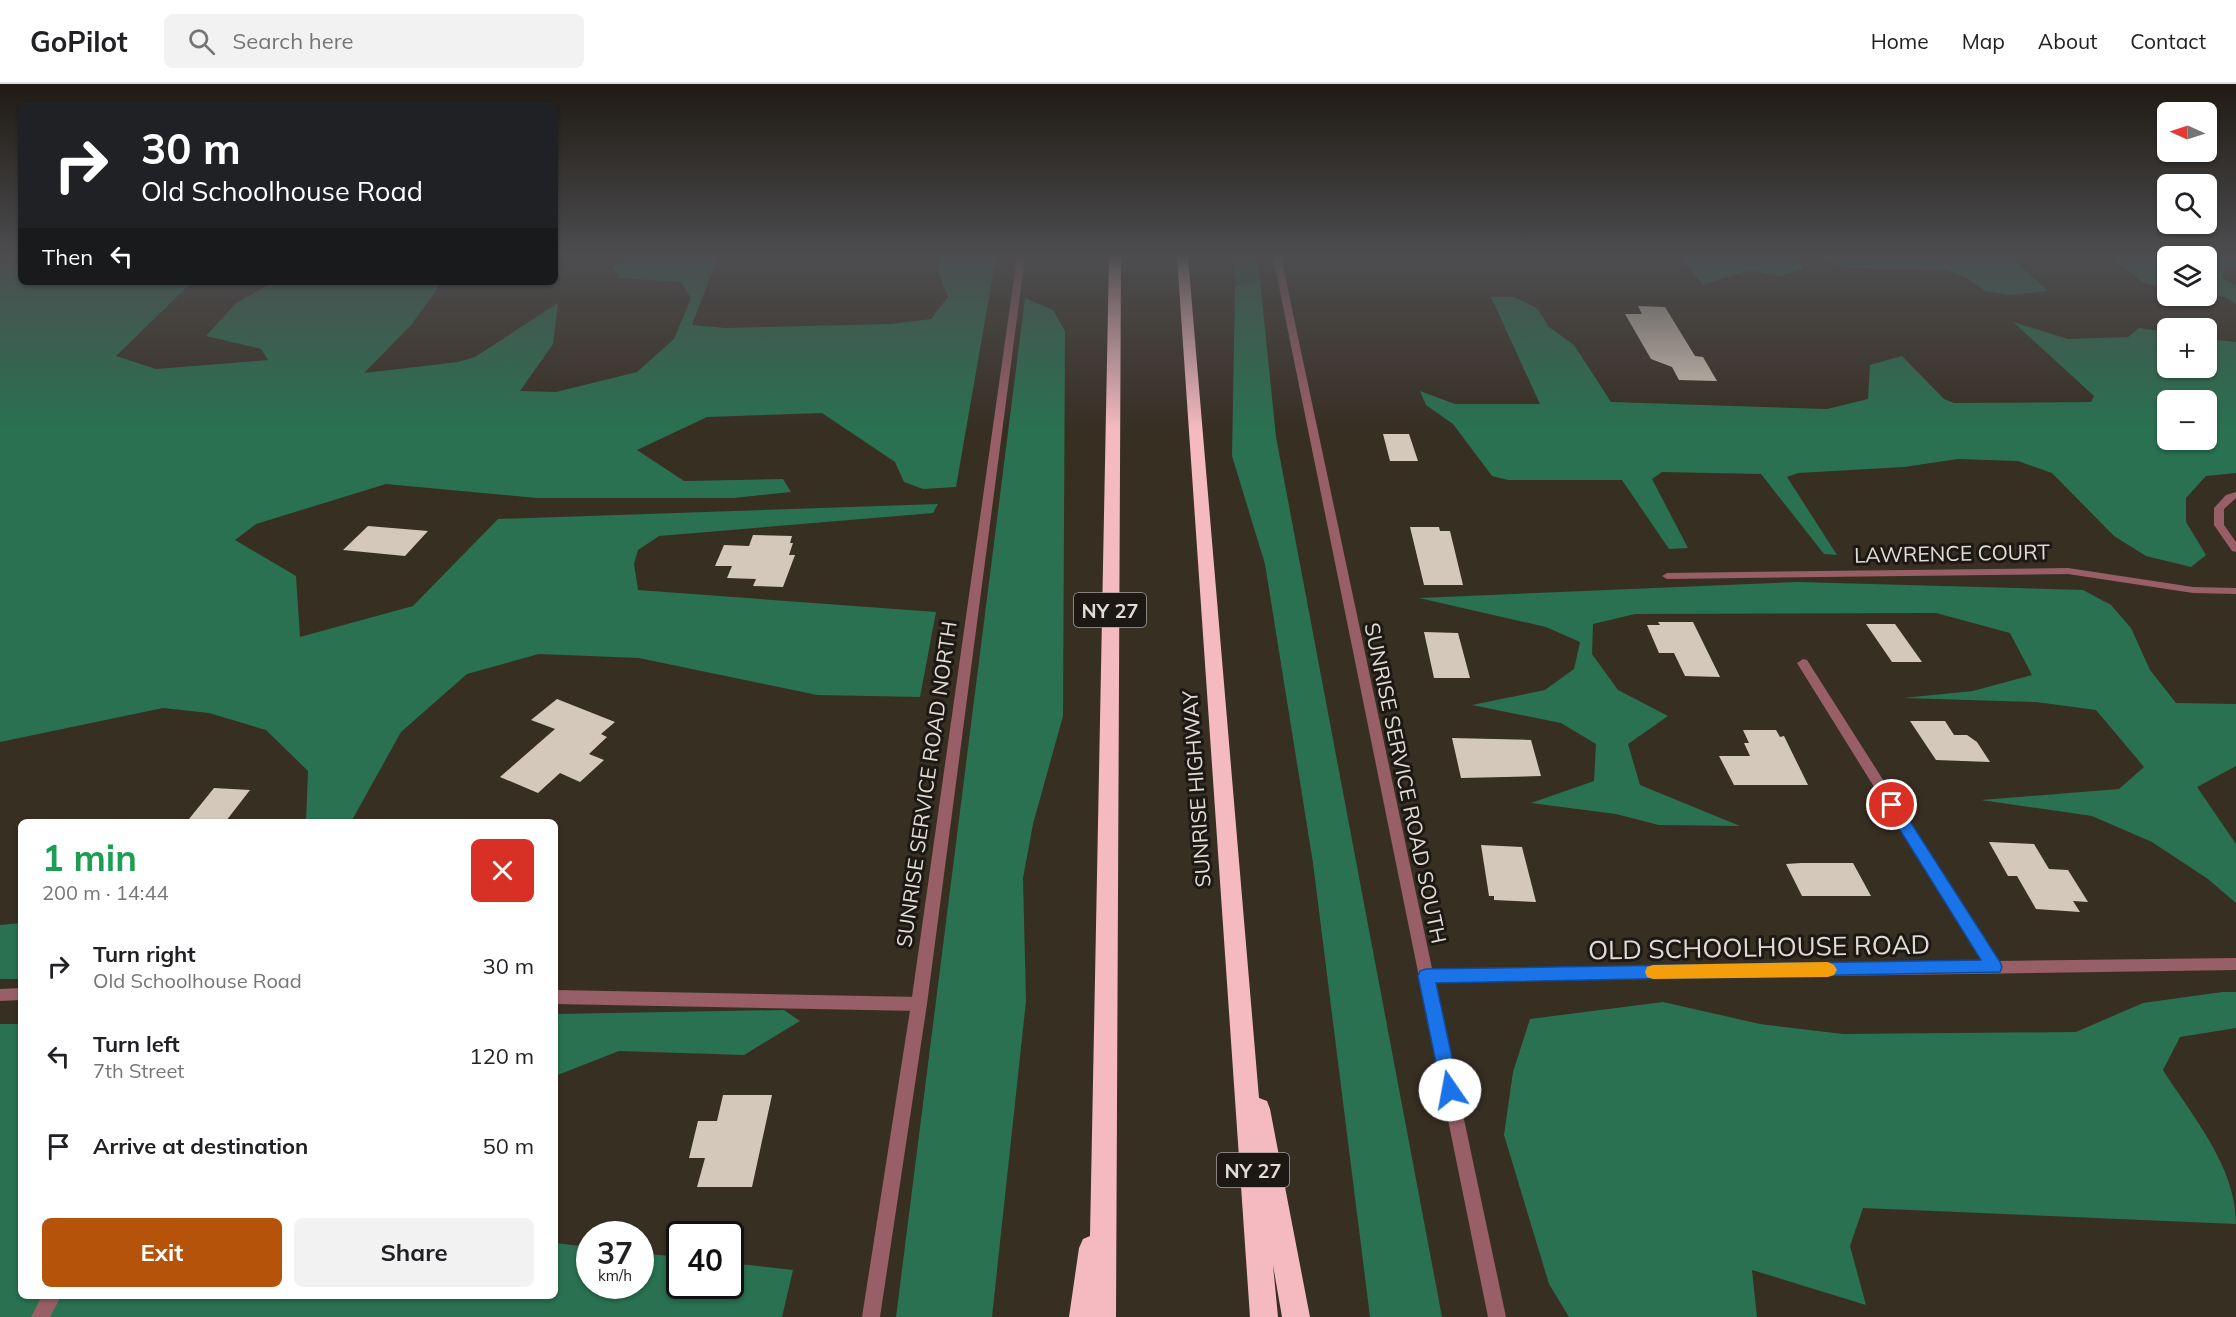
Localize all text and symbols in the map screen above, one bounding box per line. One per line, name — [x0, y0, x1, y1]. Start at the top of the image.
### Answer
search box — [164, 14, 584, 68]
text: GoPilot — [30, 24, 128, 59]
icon: search — [185, 25, 218, 58]
text: Search here — [233, 27, 354, 55]
text: Home — [1871, 28, 1929, 54]
text: Map — [1962, 28, 2005, 54]
text: About — [2038, 28, 2097, 54]
text: Contact — [2130, 28, 2206, 54]
north arrow — [2157, 102, 2217, 162]
map controls — [2157, 102, 2217, 450]
text: 30 m — [141, 122, 241, 175]
icon: right — [42, 126, 120, 204]
text: Old Schoolhouse Road — [141, 174, 423, 208]
button: search — [2157, 174, 2217, 234]
icon: left — [105, 240, 138, 273]
text: Then — [42, 243, 93, 271]
button: layers — [2157, 246, 2217, 306]
button: + — [2157, 318, 2217, 378]
button: − — [2157, 390, 2217, 450]
street label: LAWRENCE COURT — [1854, 538, 2050, 568]
road number: NY 27 — [1074, 593, 1146, 627]
street label: SUNRISE SERVICE ROAD NORTH — [890, 619, 962, 949]
street label: SUNRISE SERVICE ROAD SOUTH — [1359, 620, 1453, 946]
street label: SUNRISE HIGHWAY — [1176, 690, 1216, 888]
pin — [1866, 779, 1917, 830]
icon: arrive — [1875, 788, 1908, 821]
text: 1 min — [42, 835, 137, 880]
button: close — [471, 839, 534, 902]
text: 200 m · 14:44 — [42, 880, 168, 905]
street label: OLD SCHOOLHOUSE ROAD — [1588, 928, 1930, 966]
text: Turn right — [93, 940, 196, 968]
icon: right — [42, 950, 75, 983]
text: 30 m — [483, 952, 534, 980]
text: Old Schoolhouse Road — [93, 968, 302, 993]
text: Turn left — [93, 1030, 180, 1058]
icon: left — [42, 1040, 75, 1073]
text: 120 m — [469, 1042, 534, 1070]
text: 7th Street — [93, 1058, 184, 1083]
position arrow — [1418, 1058, 1482, 1122]
icon: arrive — [42, 1130, 75, 1163]
text: Arrive at destination — [93, 1132, 308, 1160]
text: 50 m — [483, 1132, 534, 1160]
road number: NY 27 — [1217, 1153, 1289, 1187]
button: Exit — [42, 1218, 282, 1287]
button: Share — [294, 1218, 534, 1287]
speed limit sign: 40 — [666, 1221, 744, 1299]
text: 37 — [597, 1234, 633, 1272]
text: km/h — [598, 1266, 632, 1285]

